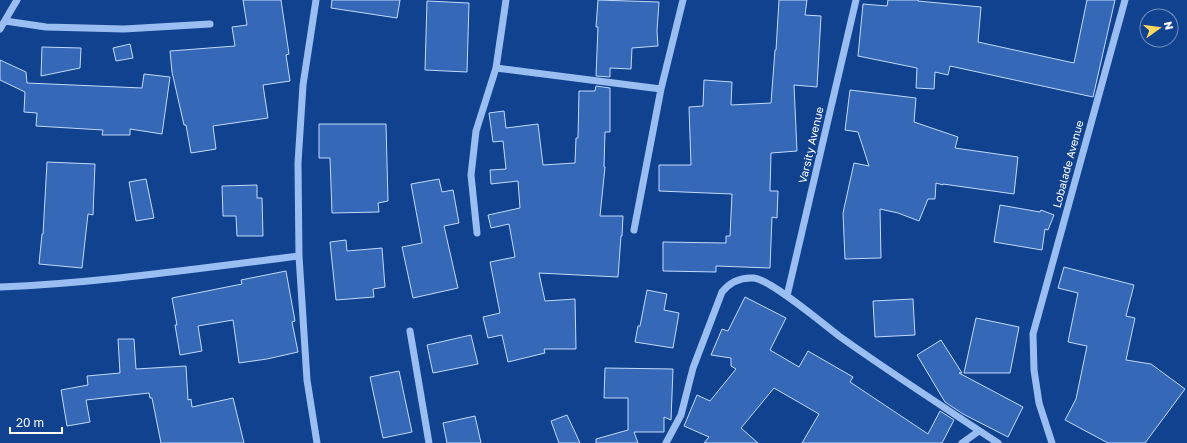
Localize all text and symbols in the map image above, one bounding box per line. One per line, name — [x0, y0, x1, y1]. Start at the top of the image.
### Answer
north arrow — [1139, 8, 1179, 48]
text: N — [1162, 20, 1177, 31]
street label: Varsity Avenue — [795, 105, 826, 185]
street label: Lobalade Avenue — [1050, 119, 1085, 209]
scale bar — [10, 409, 62, 435]
text: 20 m — [16, 415, 44, 430]

